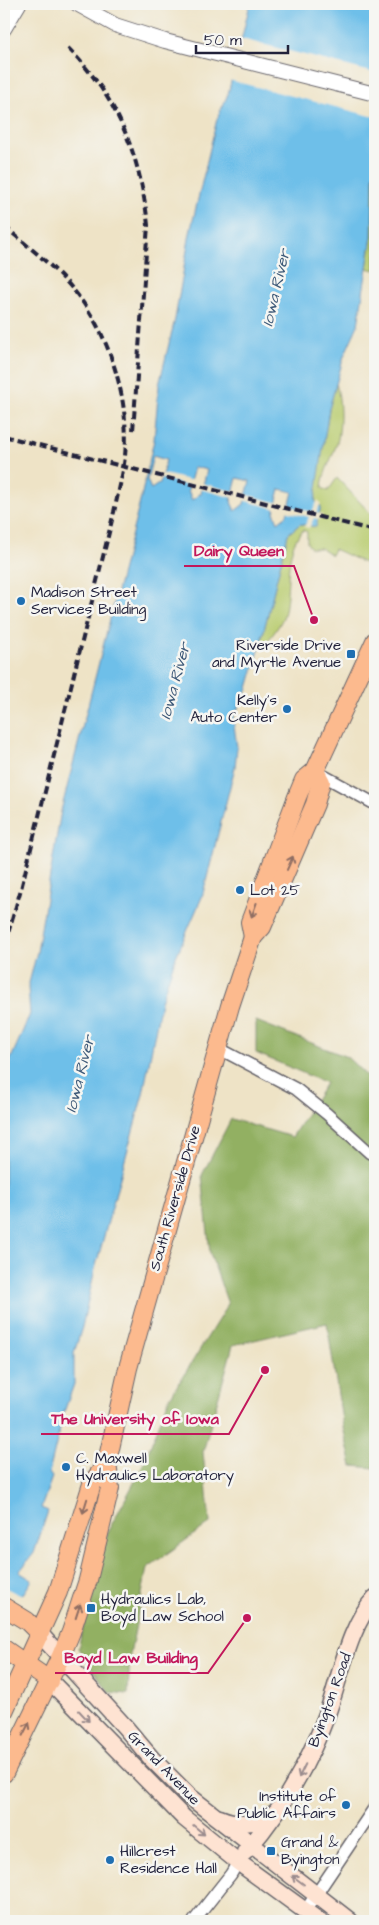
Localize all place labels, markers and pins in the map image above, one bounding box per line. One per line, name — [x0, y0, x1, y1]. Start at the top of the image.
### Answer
callout: Dairy Queen — [184, 535, 294, 566]
place label: Madison Street Services Building — [31, 582, 147, 621]
marker: Madison Street Services Building — [15, 595, 27, 607]
place label: Riverside Drive and Myrtle Avenue — [212, 635, 341, 674]
marker: Riverside Drive and Myrtle Avenue — [345, 648, 357, 660]
place label: Kelly's Auto Center — [191, 690, 277, 728]
marker: Kelly's Auto Center — [281, 703, 293, 715]
place label: Lot 25 — [250, 880, 300, 901]
marker: Lot 25 — [234, 884, 246, 896]
callout: The University of Iowa — [41, 1403, 229, 1434]
place label: C. Maxwell Hydraulics Laboratory — [76, 1448, 234, 1487]
marker: C. Maxwell Hydraulics Laboratory — [60, 1461, 72, 1473]
place label: Hydraulics Lab, Boyd Law School — [101, 1589, 224, 1628]
marker: Hydraulics Lab, Boyd Law School — [85, 1602, 97, 1614]
callout: Boyd Law Building — [55, 1642, 208, 1673]
place label: Institute of Public Affairs — [237, 1786, 336, 1824]
marker: Institute of Public Affairs — [340, 1799, 352, 1811]
place label: Grand & Byington — [281, 1832, 340, 1871]
place label: Hillcrest Residence Hall — [120, 1841, 217, 1879]
marker: Grand & Byington — [265, 1845, 277, 1857]
marker: Hillcrest Residence Hall — [104, 1854, 116, 1866]

